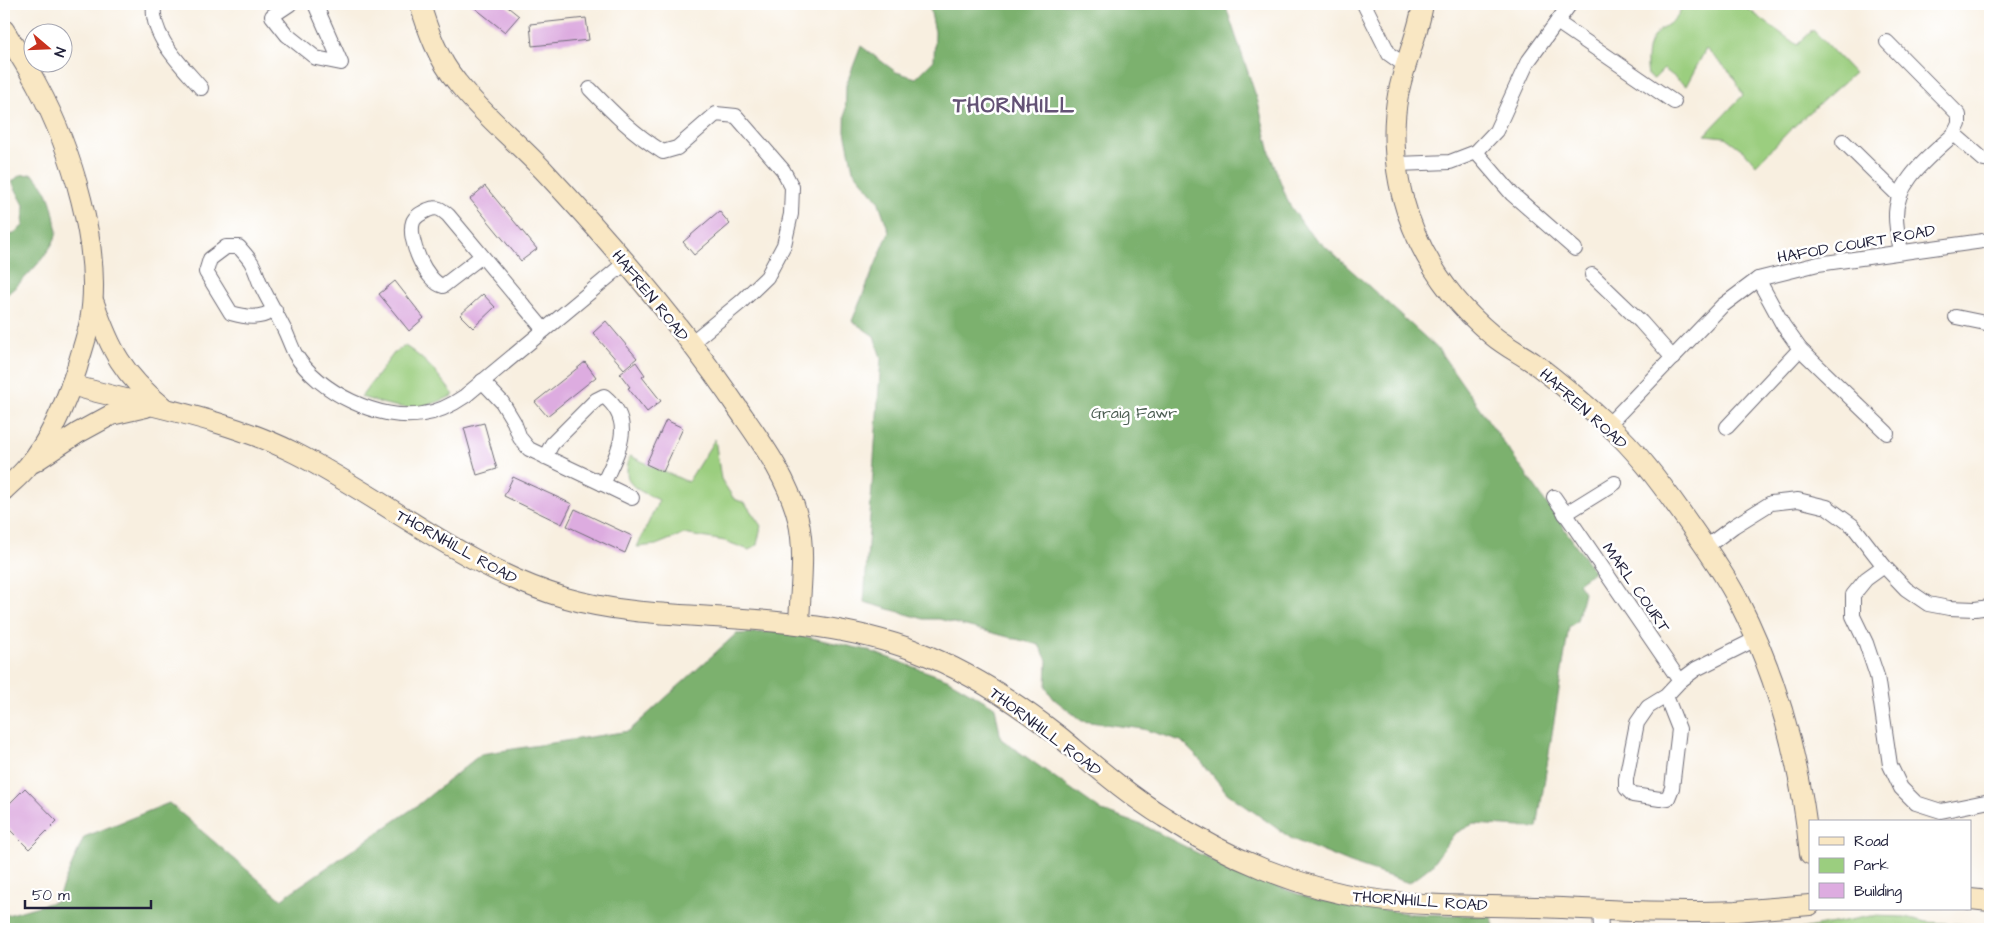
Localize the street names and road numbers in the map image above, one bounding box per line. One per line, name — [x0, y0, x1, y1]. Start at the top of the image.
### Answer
street label: HAFOD COURT ROAD — [1775, 219, 1937, 269]
street label: HAFREN ROAD — [607, 246, 694, 346]
street label: HAFREN ROAD — [1535, 363, 1632, 454]
street label: THORNHILL ROAD — [392, 504, 521, 589]
street label: MARL COURT — [1597, 538, 1675, 637]
street label: THORNHILL ROAD — [985, 682, 1106, 781]
street label: THORNHILL ROAD — [1352, 885, 1488, 917]

